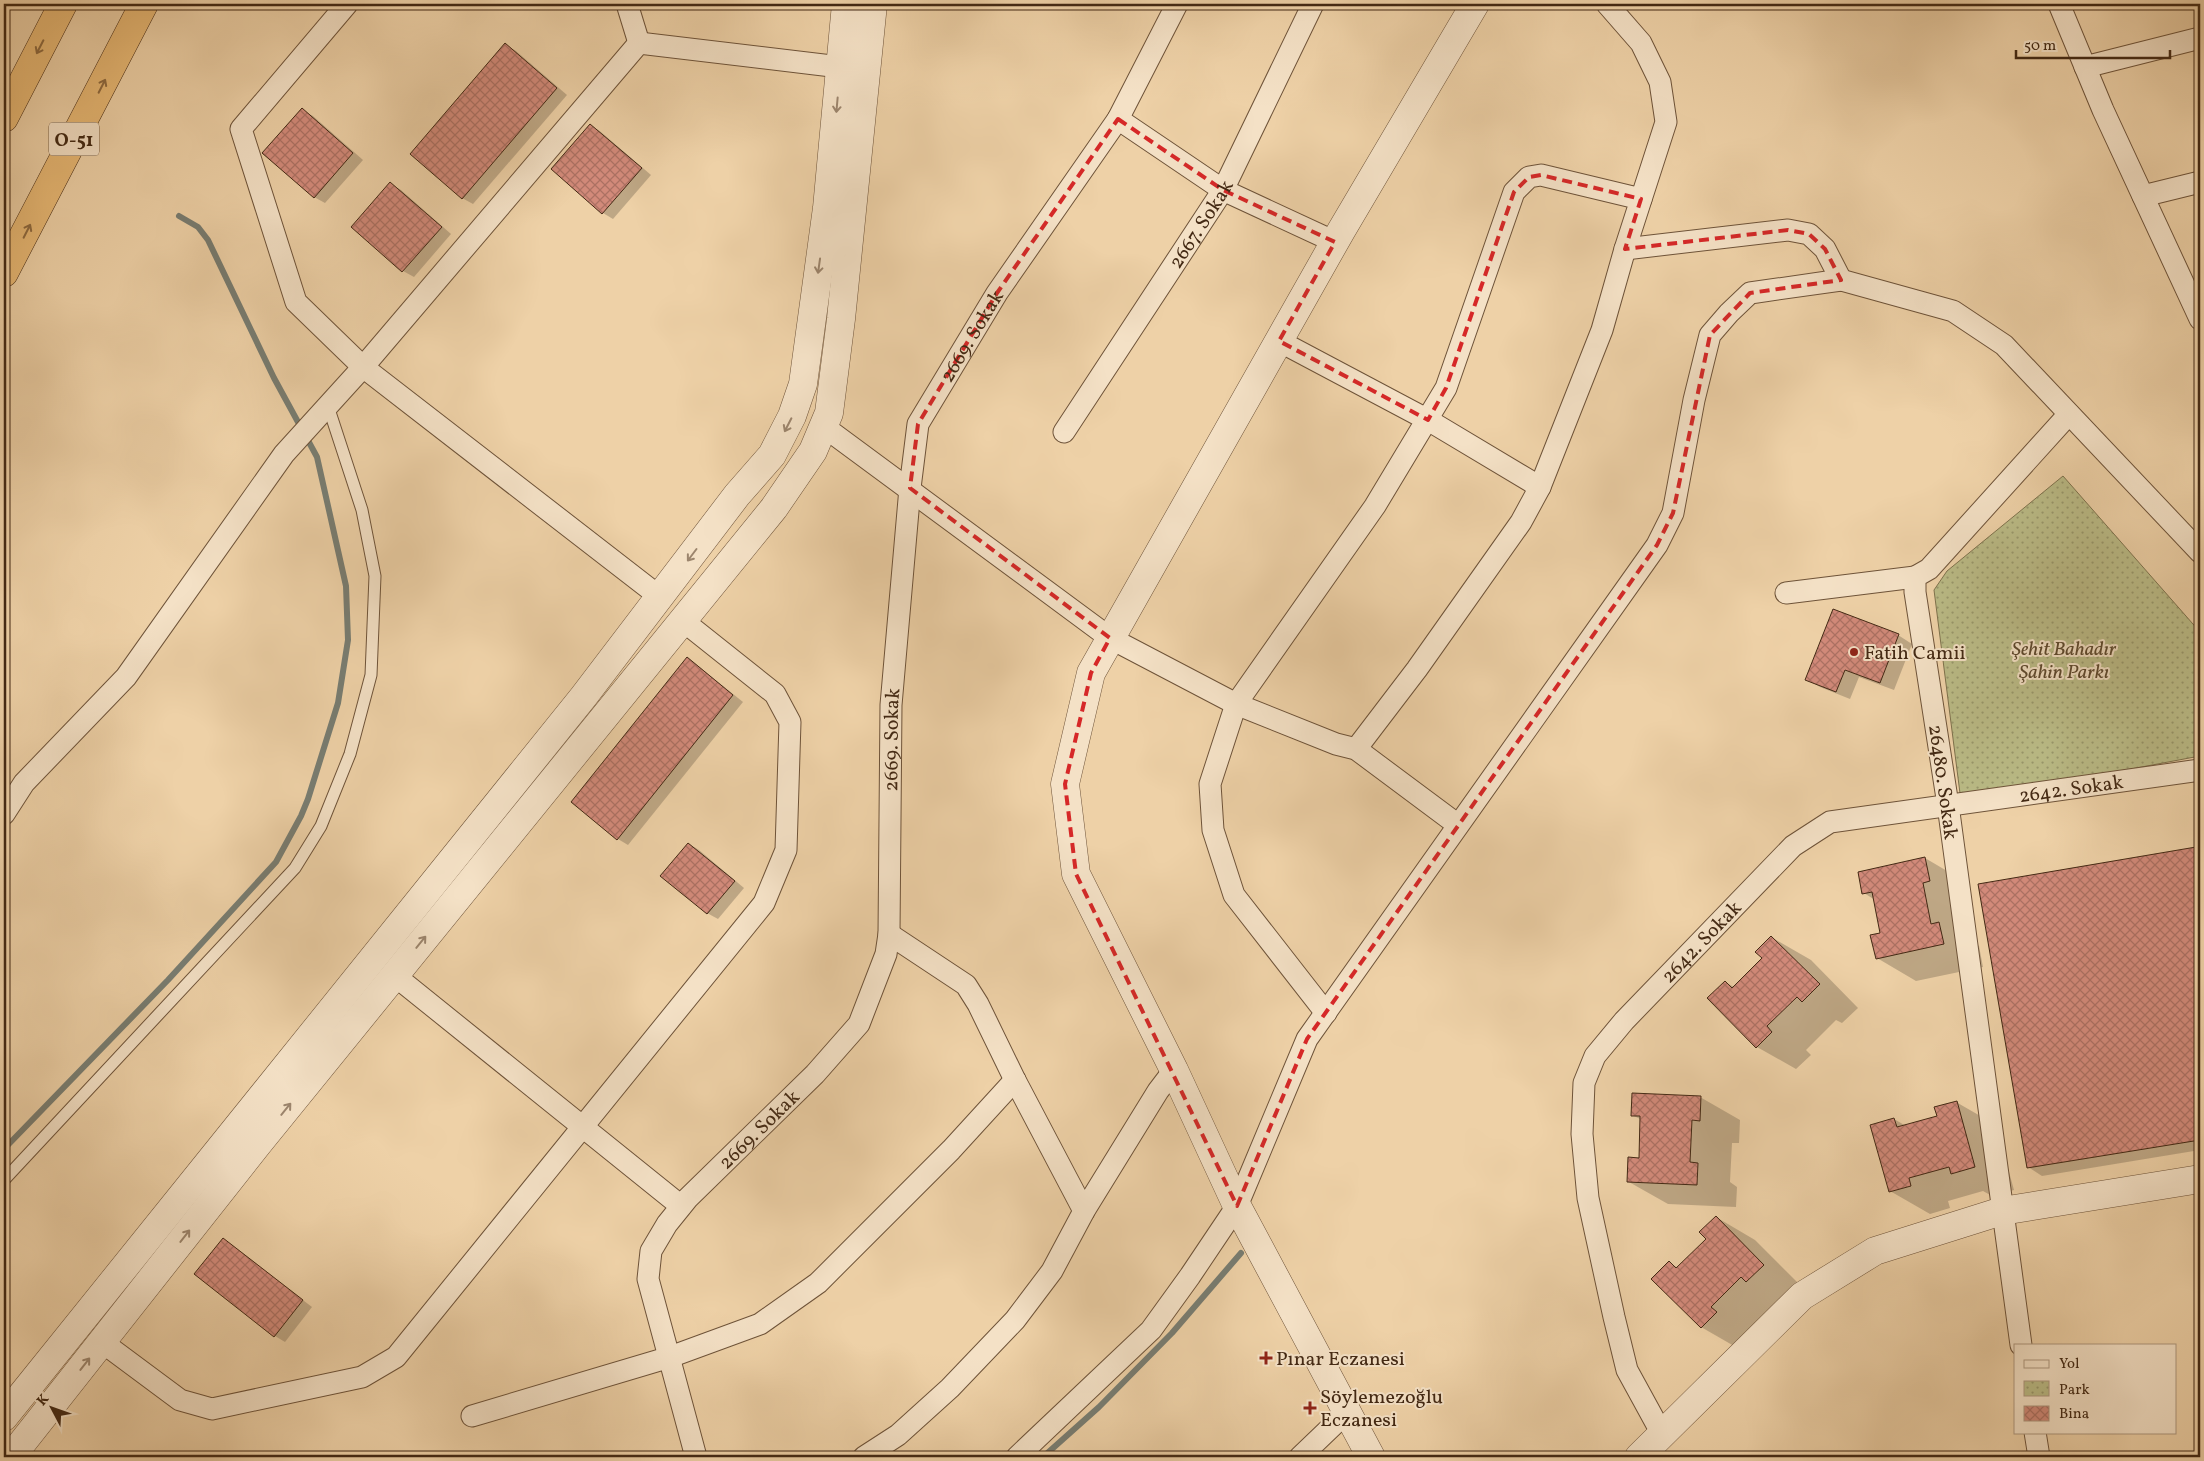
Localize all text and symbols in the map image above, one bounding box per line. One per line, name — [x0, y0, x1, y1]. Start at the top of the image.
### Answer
scale bar — [2016, 28, 2170, 60]
text: 50 m — [2024, 36, 2056, 57]
one-way arrow — [35, 39, 44, 54]
one-way arrow — [98, 79, 107, 94]
one-way arrow — [832, 96, 841, 112]
road number: O-51 — [49, 122, 99, 156]
street label: 2667. Sokak — [1163, 176, 1242, 275]
one-way arrow — [22, 223, 32, 238]
one-way arrow — [814, 258, 824, 274]
street label: 2669. Sokak — [934, 285, 1012, 388]
one-way arrow — [783, 417, 793, 432]
one-way arrow — [686, 548, 697, 561]
park label: Şehit Bahadır Şahin Parkı — [2012, 636, 2117, 687]
place label: Fatih Camii — [1864, 640, 1966, 668]
marker: Fatih Camii — [1848, 646, 1860, 658]
street label: 2669. Sokak — [878, 687, 908, 792]
street label: 26480. Sokak — [1920, 723, 1964, 842]
street label: 2642. Sokak — [2017, 769, 2125, 811]
street label: 2642. Sokak — [1656, 895, 1749, 990]
one-way arrow — [416, 935, 427, 948]
street label: 2669. Sokak — [713, 1084, 807, 1177]
one-way arrow — [281, 1103, 292, 1116]
one-way arrow — [180, 1230, 191, 1243]
legend — [2014, 1344, 2176, 1434]
place label: Pınar Eczanesi — [1276, 1346, 1405, 1374]
marker: Pınar Eczanesi — [1260, 1352, 1272, 1364]
text: Yol — [2059, 1354, 2079, 1375]
one-way arrow — [79, 1358, 90, 1371]
text: Park — [2059, 1380, 2090, 1401]
north arrow — [28, 1384, 78, 1434]
place label: Söylemezoğlu Eczanesi — [1320, 1384, 1443, 1435]
text: K — [33, 1390, 54, 1411]
marker: Söylemezoğlu Eczanesi — [1304, 1402, 1316, 1414]
text: Bina — [2059, 1404, 2089, 1425]

